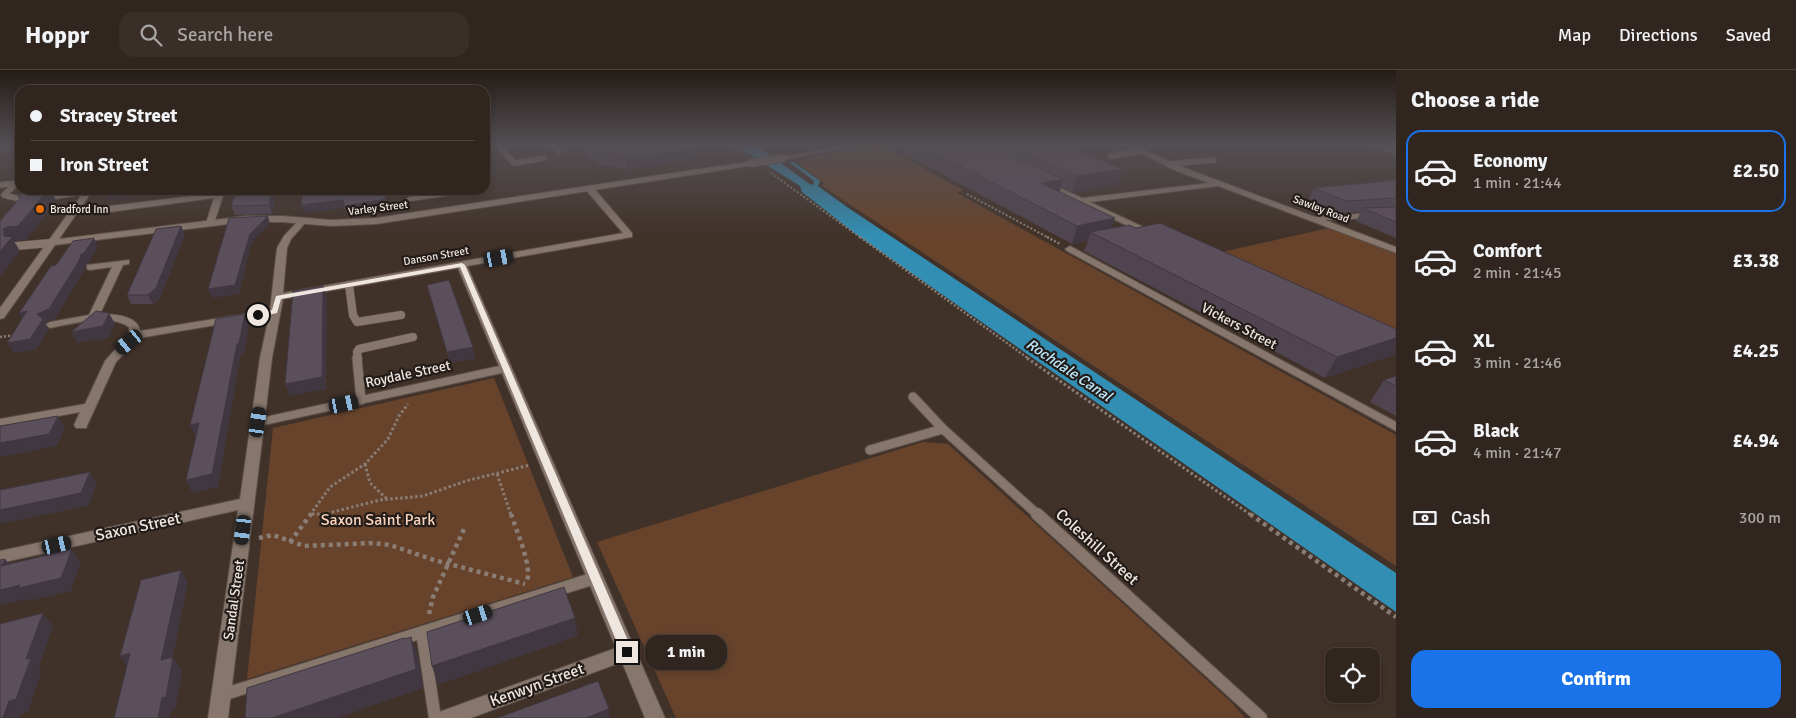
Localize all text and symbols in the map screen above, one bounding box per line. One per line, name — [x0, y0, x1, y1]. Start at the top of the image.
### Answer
search box — [119, 12, 469, 57]
text: Hoppr — [25, 20, 89, 50]
icon: search — [137, 21, 165, 49]
text: Search here — [177, 23, 273, 47]
text: Map — [1558, 24, 1591, 46]
text: Directions — [1619, 24, 1698, 46]
text: Saved — [1726, 24, 1771, 46]
text: Choose a ride — [1411, 86, 1539, 113]
text: Stracey Street — [60, 104, 177, 128]
icon: car — [1413, 149, 1458, 194]
text: Economy — [1473, 149, 1547, 173]
text: Iron Street — [60, 153, 149, 177]
text: £2.50 — [1733, 159, 1779, 183]
text: 1 min · 21:44 — [1473, 173, 1562, 193]
street label: Sawley Road — [1291, 192, 1351, 226]
street label: Varley Street — [347, 198, 409, 218]
marker: Bradford Inn — [34, 203, 46, 215]
place label: Bradford Inn — [50, 203, 109, 216]
icon: car — [1413, 239, 1458, 284]
text: Comfort — [1473, 239, 1542, 263]
street label: Danson Street — [402, 244, 470, 268]
car — [482, 248, 515, 268]
text: £3.38 — [1733, 249, 1779, 273]
text: 2 min · 21:45 — [1473, 263, 1562, 283]
street label: Vickers Street — [1198, 299, 1280, 353]
route start — [247, 304, 269, 326]
car — [112, 327, 145, 357]
icon: car — [1413, 329, 1458, 374]
text: XL — [1473, 329, 1495, 353]
water label: Rochdale Canal — [1023, 335, 1116, 406]
text: £4.25 — [1733, 339, 1779, 363]
text: 3 min · 21:46 — [1473, 353, 1562, 373]
street label: Roydale Street — [364, 357, 452, 391]
car — [327, 394, 360, 414]
car — [248, 406, 267, 438]
icon: car — [1413, 419, 1458, 464]
text: Black — [1473, 419, 1519, 443]
text: £4.94 — [1733, 429, 1779, 453]
text: 4 min · 21:47 — [1473, 443, 1562, 463]
street label: Coleshill Street — [1051, 504, 1143, 590]
icon: cash — [1411, 504, 1439, 532]
text: Cash — [1451, 506, 1491, 530]
street label: Saxon Street — [94, 508, 183, 546]
text: 300 m — [1739, 508, 1781, 528]
park label: Saxon Saint Park — [321, 510, 435, 530]
car — [233, 514, 252, 546]
car — [40, 534, 73, 556]
street label: Sandal Street — [220, 559, 248, 641]
car — [461, 603, 494, 627]
callout: 1 min — [644, 634, 727, 670]
route end — [616, 641, 638, 663]
text: 1 min — [667, 642, 705, 662]
map controls — [1325, 648, 1380, 703]
button: locate — [1325, 648, 1380, 703]
button: Confirm — [1411, 650, 1781, 708]
street label: Kenwyn Street — [487, 659, 587, 711]

